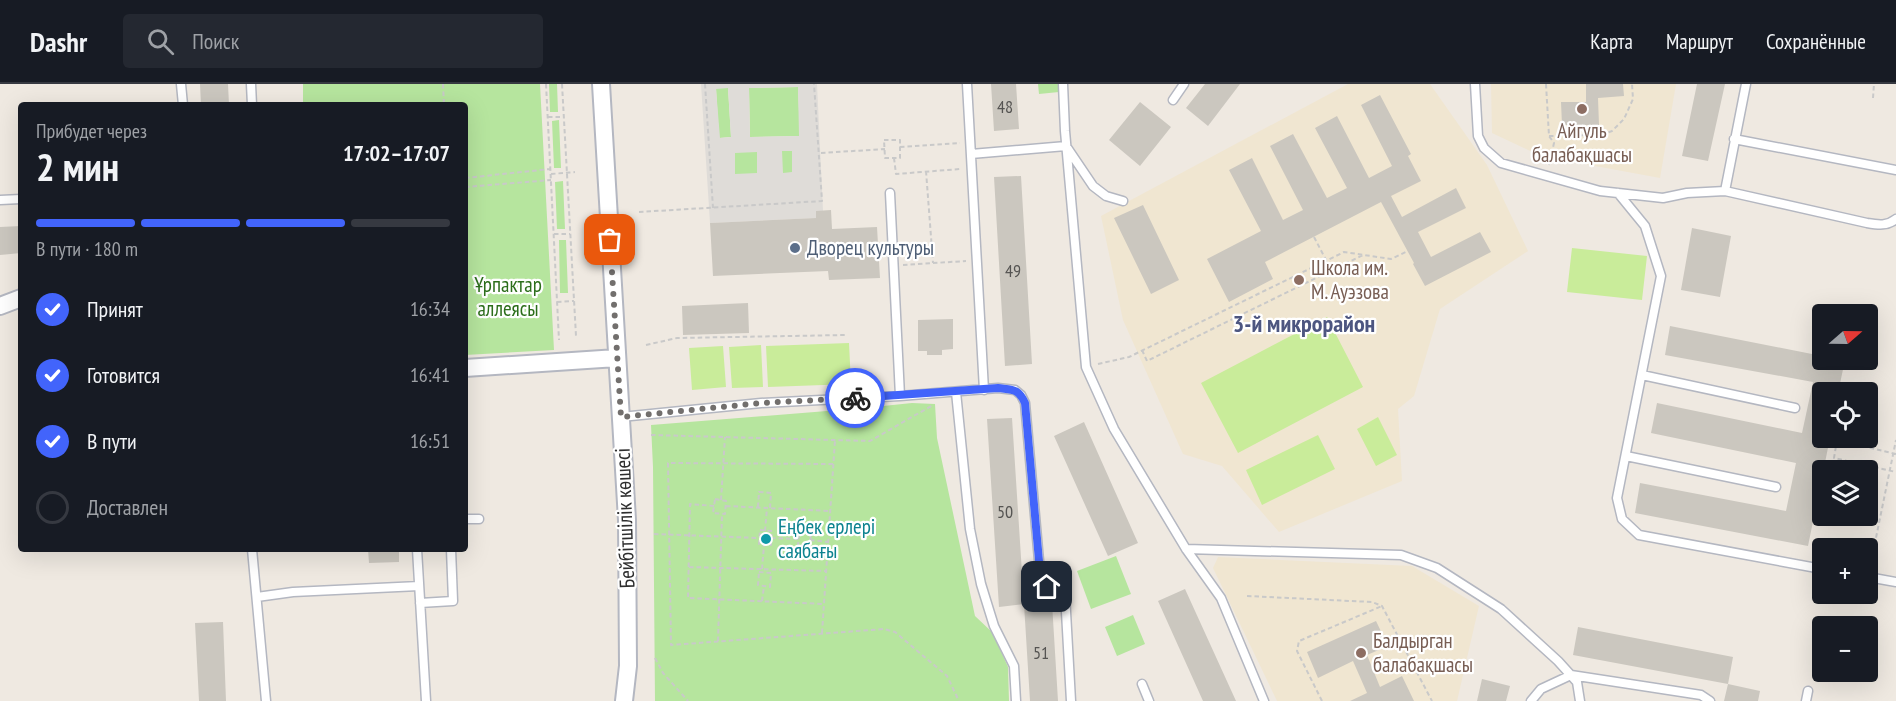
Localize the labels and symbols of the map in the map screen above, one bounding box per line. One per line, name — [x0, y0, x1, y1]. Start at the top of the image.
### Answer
house number: 48 — [997, 95, 1013, 118]
marker: Айгуль балабақшасы — [1575, 102, 1589, 116]
place label: Айгуль балабақшасы — [1532, 117, 1632, 168]
pin — [584, 214, 635, 265]
place label: Дворец культуры — [807, 234, 934, 261]
marker: Дворец культуры — [788, 241, 802, 255]
place label: Школа им. М. Ауэзова — [1311, 254, 1389, 305]
house number: 49 — [1005, 259, 1021, 282]
park label: Ұрпактар аллеясы — [474, 271, 542, 322]
marker: Школа им. М. Ауэзова — [1292, 273, 1306, 287]
north arrow — [1812, 304, 1878, 370]
district label: 3-й микрорайон — [1233, 308, 1375, 339]
courier — [825, 368, 885, 428]
street label: Бейбітшілік көшесі — [609, 447, 640, 589]
house number: 50 — [997, 500, 1013, 523]
place label: Еңбек ерлері саябағы — [778, 513, 875, 564]
marker: Еңбек ерлері саябағы — [759, 532, 773, 546]
pin — [1021, 561, 1072, 612]
place label: Балдырган балабақшасы — [1373, 627, 1473, 678]
house number: 51 — [1033, 641, 1049, 664]
marker: Балдырган балабақшасы — [1354, 646, 1368, 660]

